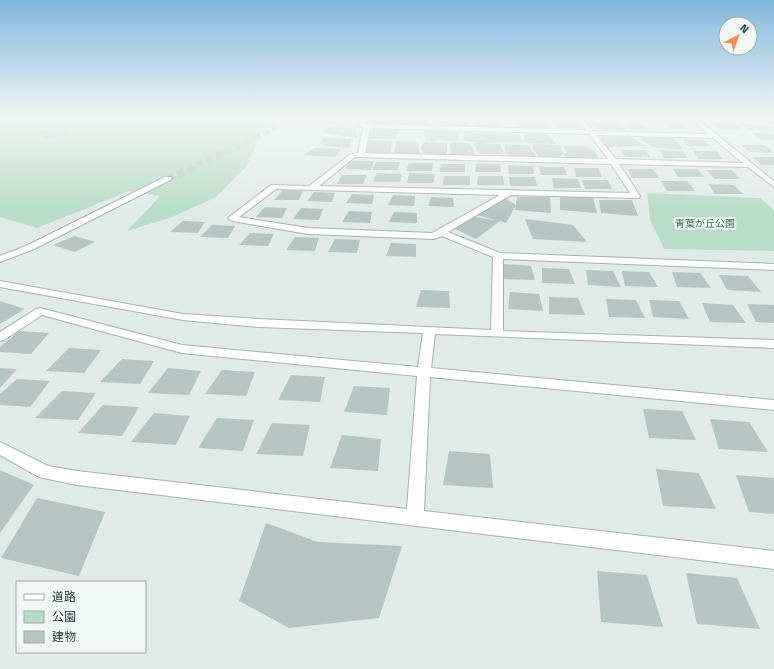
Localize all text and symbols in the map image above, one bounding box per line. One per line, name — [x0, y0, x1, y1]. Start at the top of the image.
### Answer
north arrow — [718, 16, 758, 56]
text: N — [736, 20, 753, 37]
park label: 青葉が丘公園 — [675, 216, 735, 231]
legend — [16, 581, 146, 653]
text: 道路 — [52, 587, 76, 606]
text: 公園 — [52, 607, 76, 626]
text: 建物 — [52, 627, 76, 646]

